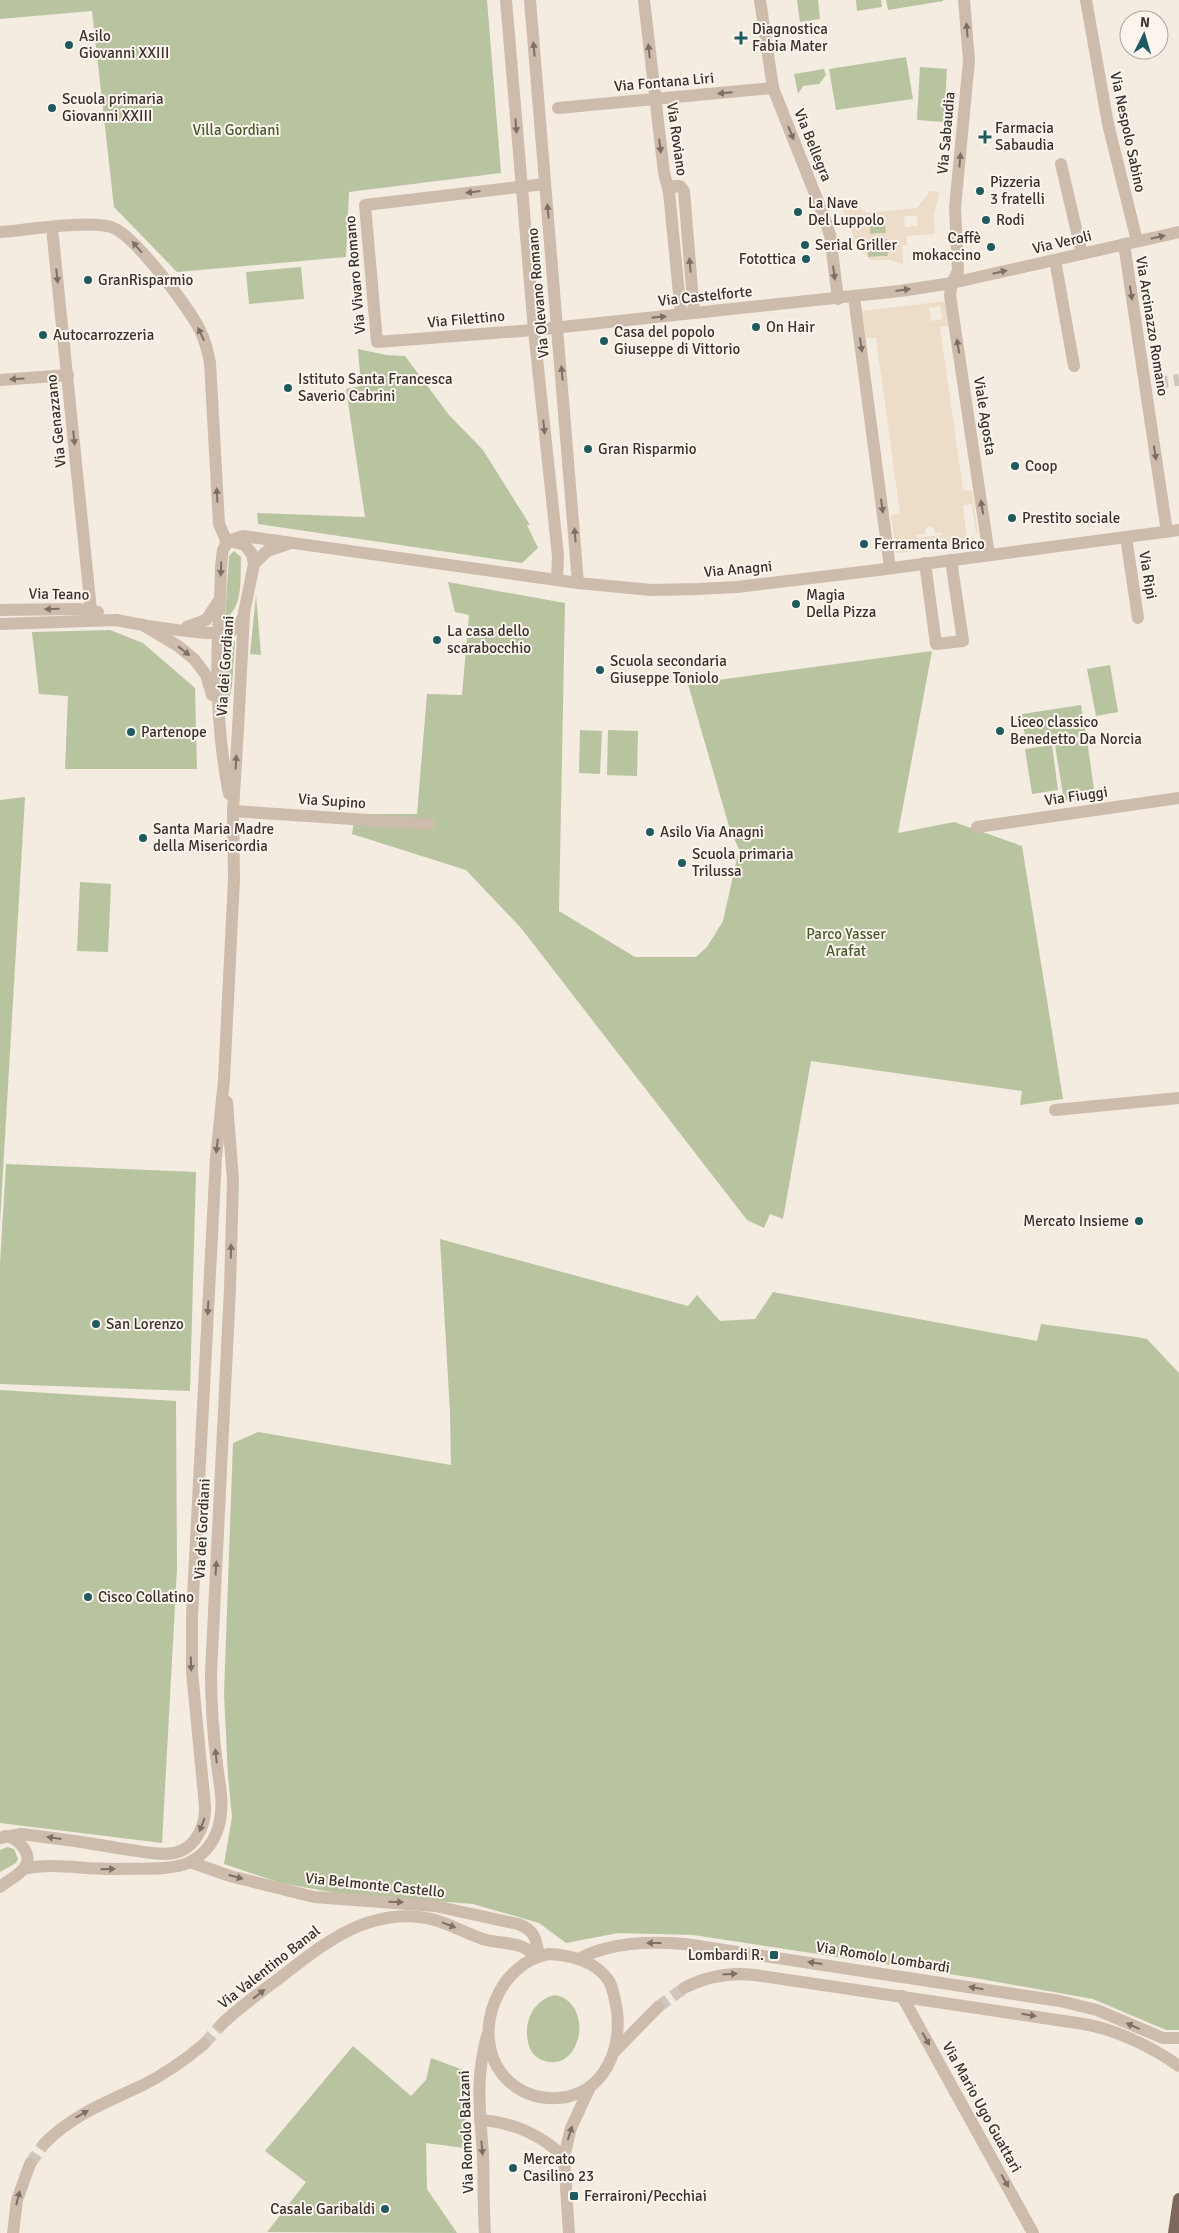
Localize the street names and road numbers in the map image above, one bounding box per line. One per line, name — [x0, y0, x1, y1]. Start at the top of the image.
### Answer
street label: Via Fontana Liri — [613, 69, 715, 95]
street label: Via Nespolo Sabino — [1106, 70, 1150, 194]
street label: Via Sabaudia — [933, 91, 959, 175]
street label: Via Roviano — [663, 101, 691, 177]
street label: Via Bellegra — [790, 106, 836, 184]
street label: Via Vivaro Romano — [341, 215, 369, 335]
street label: Via Veroli — [1031, 226, 1093, 258]
street label: Via Olevano Romano — [523, 227, 553, 359]
street label: Via Arcinazzo Romano — [1132, 255, 1172, 397]
street label: Via Castelforte — [657, 282, 753, 310]
street label: Via Filettino — [426, 307, 506, 331]
street label: Via Genazzano — [42, 373, 70, 468]
street label: Viale Agosta — [970, 375, 1000, 457]
street label: Via Ripi — [1135, 550, 1161, 600]
street label: Via Anagni — [703, 557, 773, 581]
street label: Via Teano — [28, 584, 90, 604]
street label: Via dei Gordiani — [212, 615, 238, 717]
street label: Via Fiuggi — [1043, 783, 1109, 809]
street label: Via Supino — [297, 790, 367, 812]
street label: Via dei Gordiani — [190, 1478, 214, 1580]
street label: Via Belmonte Castello — [304, 1869, 446, 1901]
street label: Via Valentino Banal — [214, 1922, 324, 2012]
street label: Via Romolo Lombardi — [815, 1938, 951, 1976]
street label: Via Mario Ugo Guattari — [939, 2039, 1025, 2175]
street label: Via Romolo Balzani — [455, 2070, 477, 2194]

